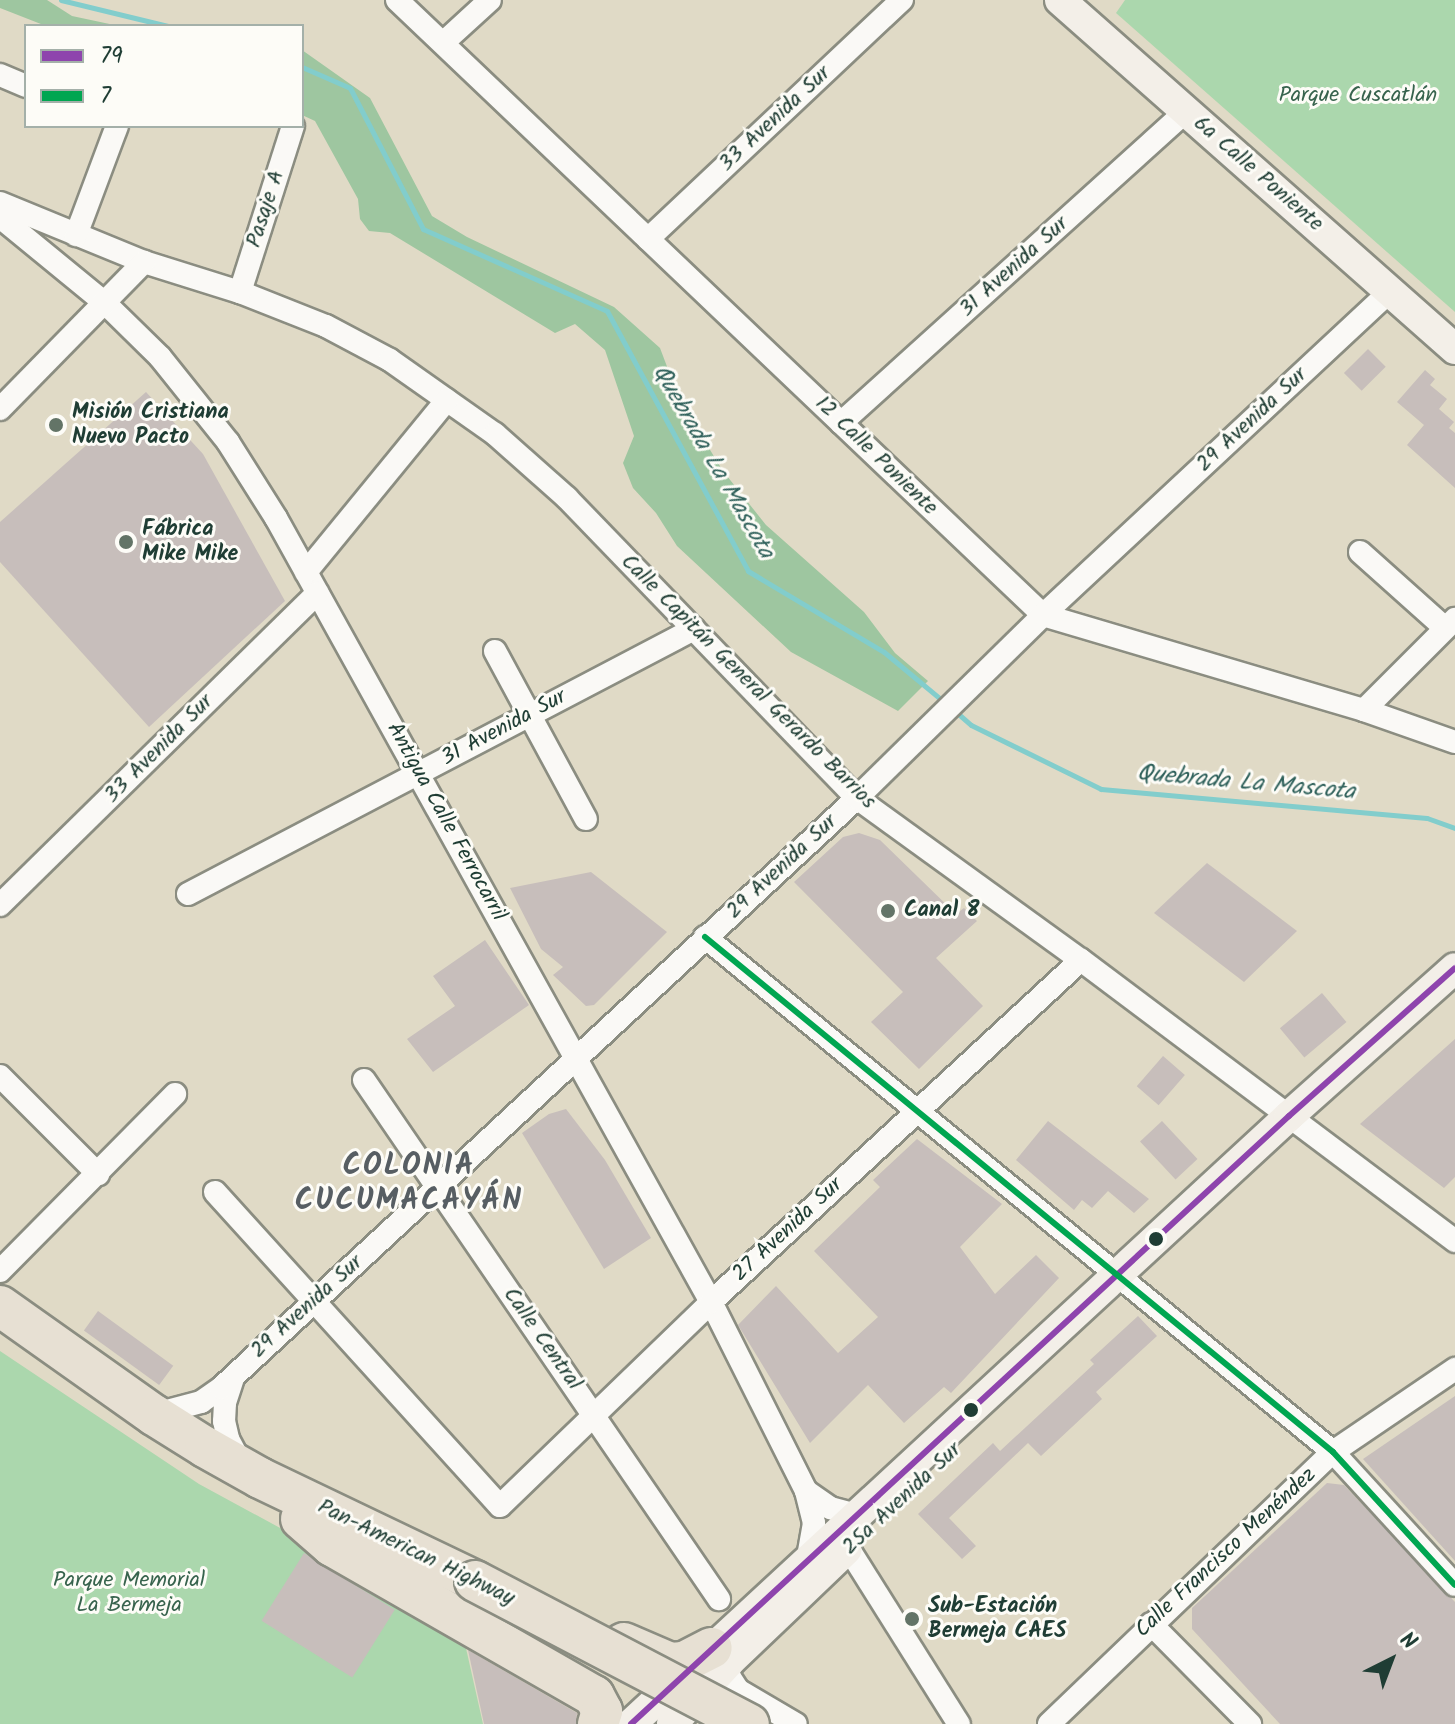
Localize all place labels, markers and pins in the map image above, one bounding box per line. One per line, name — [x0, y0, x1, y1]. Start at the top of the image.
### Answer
place label: Misión Cristiana Nuevo Pacto — [72, 399, 229, 450]
marker: Misión Cristiana Nuevo Pacto — [47, 416, 65, 434]
place label: Fábrica Mike Mike — [142, 516, 238, 568]
marker: Fábrica Mike Mike — [117, 533, 135, 551]
place label: Canal 8 — [904, 898, 980, 924]
marker: Canal 8 — [879, 902, 897, 920]
unlabelled marker — [1148, 1231, 1164, 1247]
unlabelled marker — [963, 1402, 979, 1418]
place label: Sub-Estación Bermeja CAES — [928, 1593, 1066, 1644]
marker: Sub-Estación Bermeja CAES — [903, 1610, 921, 1628]

